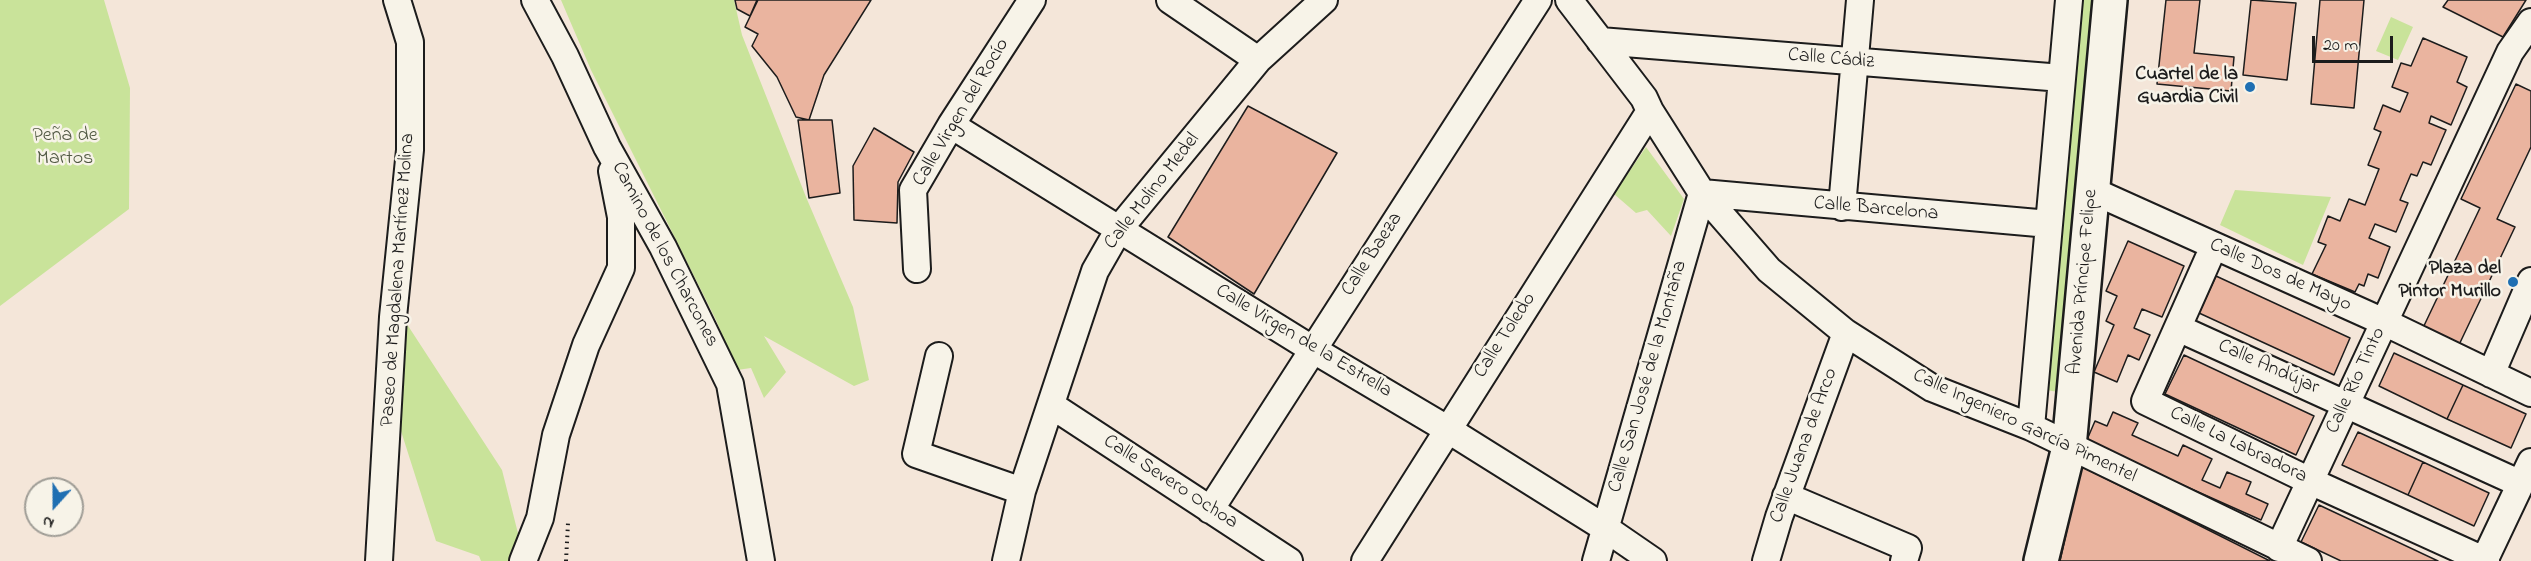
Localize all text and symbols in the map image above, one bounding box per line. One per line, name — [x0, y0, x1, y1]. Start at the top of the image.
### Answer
scale bar — [2315, 24, 2396, 62]
text: 20 m — [2323, 33, 2358, 59]
street label: Calle Virgen del Rocío — [908, 35, 1016, 191]
street label: Calle Cádiz — [1787, 44, 1875, 76]
place label: Cuartel de la Guardia Civil — [2135, 64, 2238, 111]
marker: Cuartel de la Guardia Civil — [2243, 80, 2257, 94]
park label: Peña de Martos — [32, 125, 98, 172]
street label: Calle Molino Medel — [1100, 129, 1206, 255]
street label: Paseo de Magdalena Martínez Molina — [377, 132, 421, 428]
street label: Camino de los Charcones — [605, 158, 723, 352]
street label: Avenida Príncipe Felipe — [2064, 188, 2104, 376]
street label: Calle Barcelona — [1813, 193, 1939, 227]
street label: Calle Baeza — [1337, 209, 1409, 301]
street label: Calle Dos de Mayo — [2205, 234, 2355, 318]
street label: Calle San José de la Montaña — [1604, 258, 1694, 496]
place label: Plaza del Pintor Murillo — [2398, 258, 2501, 305]
marker: Plaza del Pintor Murillo — [2506, 275, 2520, 289]
street label: Calle Virgen de la Estrella — [1210, 280, 1396, 404]
street label: Calle Toledo — [1470, 289, 1542, 383]
street label: Calle Río Tinto — [2322, 324, 2392, 438]
street label: Calle Andújar — [2214, 335, 2322, 401]
street label: Calle Juana de Arco — [1766, 365, 1844, 527]
street label: Calle Ingeniero García Pimentel — [1908, 365, 2140, 489]
street label: Calle La Labradora — [2165, 402, 2311, 490]
street label: Calle Severo Ochoa — [1098, 430, 1242, 536]
north arrow — [24, 477, 84, 537]
text: N — [39, 509, 58, 535]

